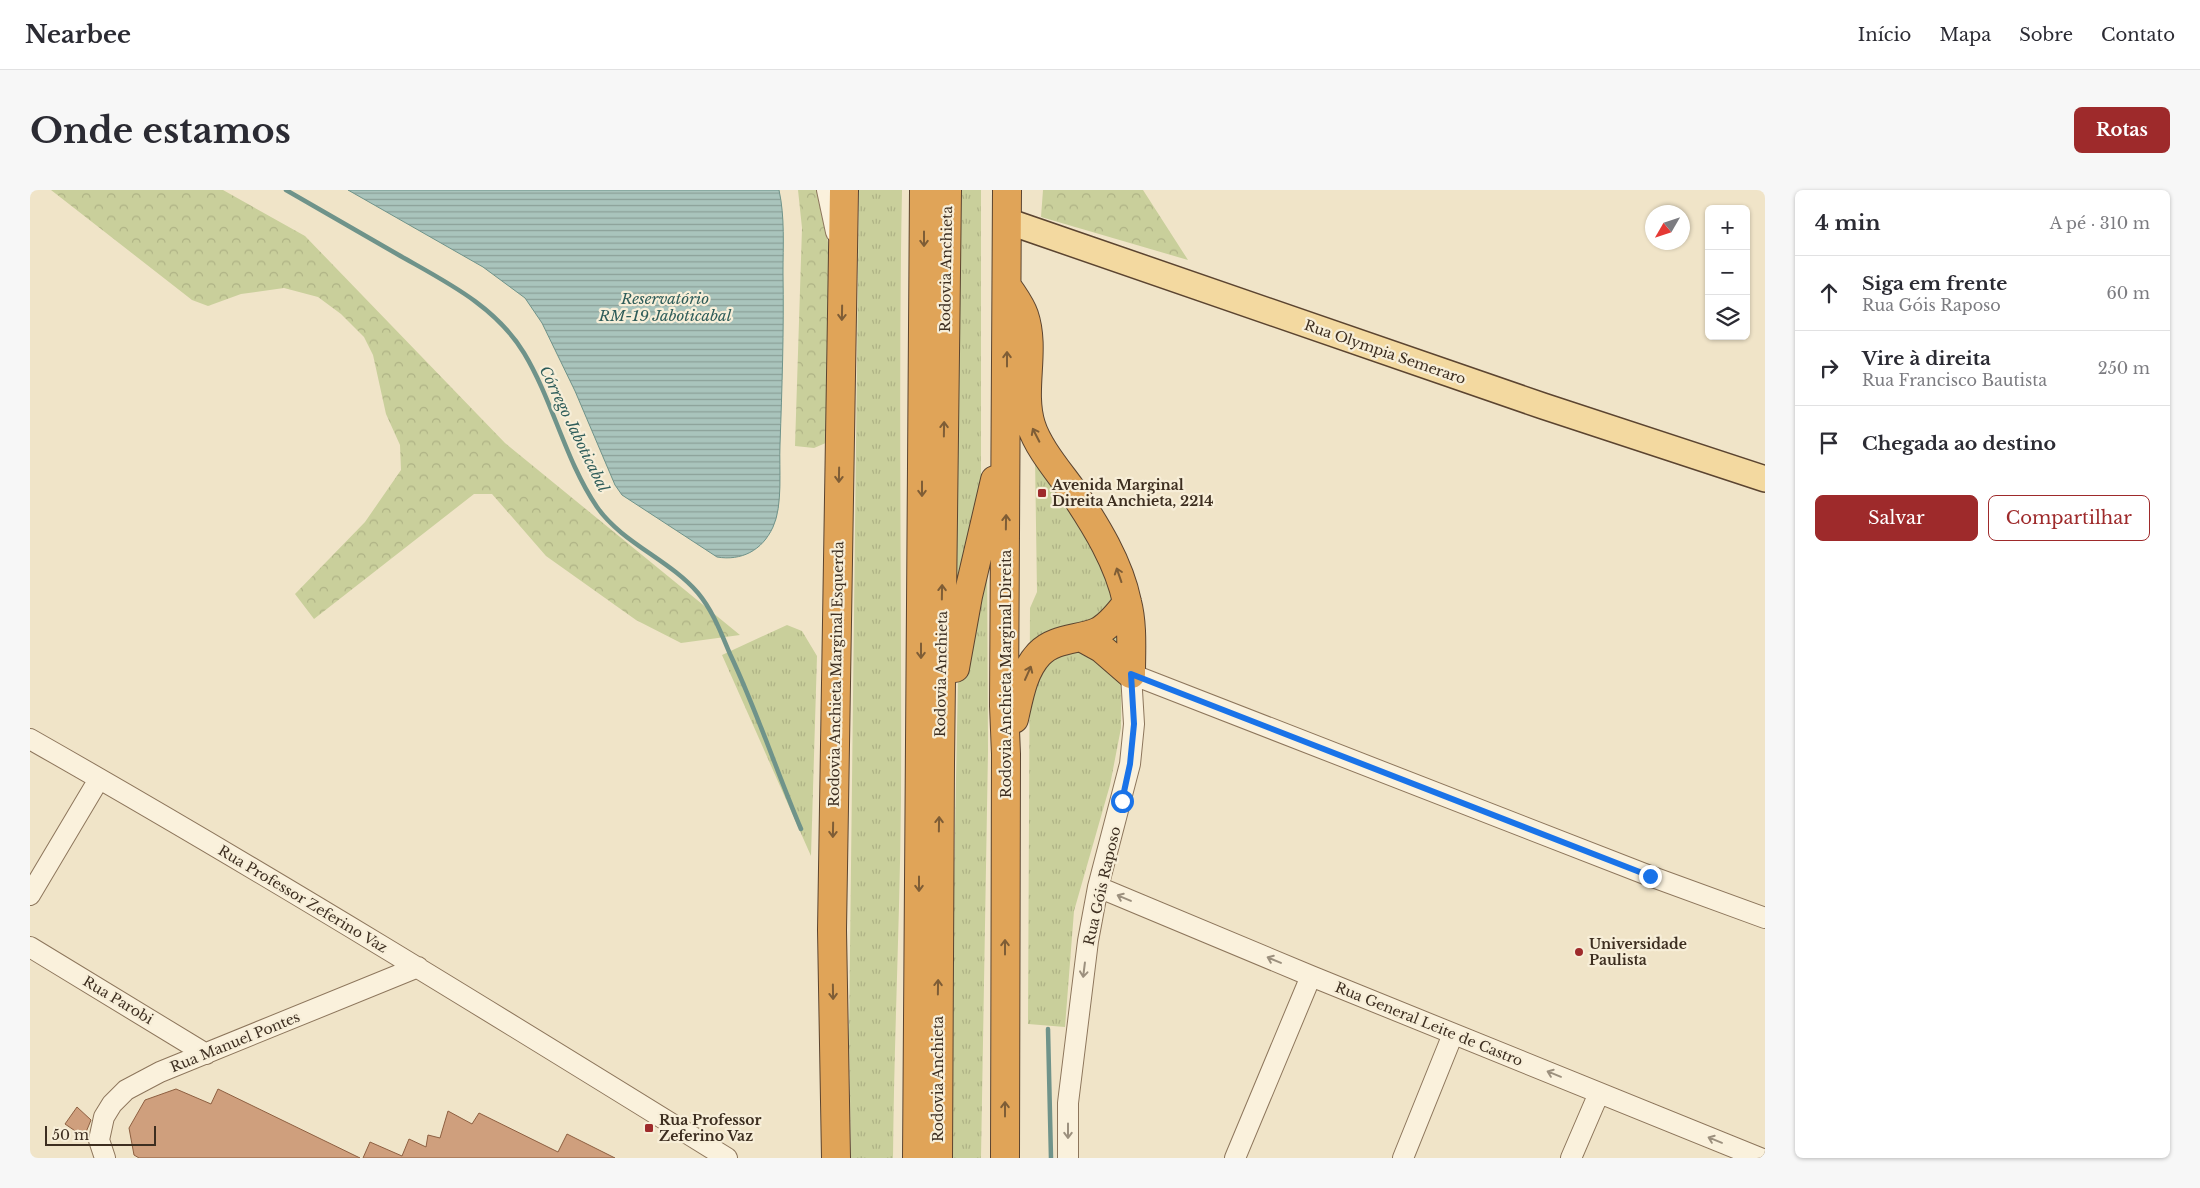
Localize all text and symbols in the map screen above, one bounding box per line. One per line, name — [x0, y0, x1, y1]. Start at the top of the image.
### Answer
text: Nearbee — [25, 20, 131, 49]
text: Início — [1858, 24, 1911, 46]
text: Mapa — [1939, 24, 1991, 46]
text: Sobre — [2019, 24, 2073, 46]
text: Contato — [2101, 24, 2175, 46]
button: Rotas — [2074, 107, 2170, 153]
text: Onde estamos — [30, 109, 291, 152]
north arrow — [1645, 205, 1690, 250]
map controls — [1705, 205, 1750, 340]
button: + — [1705, 205, 1750, 250]
street label: Rodovia Anchieta — [936, 206, 956, 332]
text: 4 min — [1815, 210, 1881, 236]
text: A pé · 310 m — [2050, 213, 2150, 233]
one-way arrow — [919, 230, 929, 246]
button: − — [1705, 250, 1750, 295]
text: Siga em frente — [1862, 272, 2007, 295]
icon: ahead — [1815, 279, 1843, 307]
text: 60 m — [2107, 283, 2150, 303]
water label: Reservatório RM-19 Jaboticabal — [598, 289, 732, 325]
button: layers — [1705, 295, 1750, 340]
text: Rua Góis Raposo — [1862, 295, 2001, 315]
one-way arrow — [837, 304, 847, 320]
street label: Rua Olympia Semeraro — [1302, 316, 1468, 388]
text: Vire à direita — [1862, 347, 1991, 370]
one-way arrow — [1002, 352, 1012, 368]
icon: right — [1815, 354, 1843, 382]
text: 250 m — [2098, 358, 2150, 378]
water label: Córrego Jaboticabal — [536, 363, 613, 495]
text: Rua Francisco Bautista — [1862, 370, 2047, 390]
one-way arrow — [939, 422, 949, 438]
one-way arrow — [1031, 428, 1040, 443]
icon: arrive — [1815, 429, 1843, 457]
text: Chegada ao destino — [1862, 432, 2056, 455]
one-way arrow — [834, 466, 844, 483]
place label: Avenida Marginal Direita Anchieta, 2214 — [1051, 476, 1214, 510]
one-way arrow — [917, 480, 927, 496]
marker: Avenida Marginal Direita Anchieta, 2214 — [1036, 487, 1048, 499]
button: Salvar — [1815, 495, 1978, 541]
button: Compartilhar — [1988, 495, 2150, 541]
one-way arrow — [1001, 514, 1011, 530]
street label: Rodovia Anchieta Marginal Esquerda — [825, 541, 847, 807]
street label: Rodovia Anchieta Marginal Direita — [997, 550, 1015, 798]
one-way arrow — [1113, 567, 1123, 583]
one-way arrow — [937, 584, 947, 600]
street label: Rodovia Anchieta — [931, 611, 951, 737]
one-way arrow — [916, 642, 926, 659]
one-way arrow — [1023, 666, 1033, 681]
route start — [1111, 790, 1134, 813]
one-way arrow — [935, 817, 944, 833]
one-way arrow — [828, 822, 838, 838]
street label: Rua Góis Raposo — [1080, 825, 1124, 947]
street label: Rua Professor Zeferino Vaz — [215, 841, 391, 957]
route end — [1639, 865, 1662, 888]
one-way arrow — [914, 875, 924, 891]
one-way arrow — [1117, 892, 1132, 902]
place label: Universidade Paulista — [1589, 935, 1687, 969]
one-way arrow — [1000, 939, 1010, 956]
marker: Universidade Paulista — [1573, 946, 1585, 958]
one-way arrow — [1267, 955, 1282, 965]
one-way arrow — [1079, 961, 1089, 977]
street label: Rua Parobi — [80, 972, 157, 1028]
street label: Rua General Leite de Castro — [1332, 978, 1526, 1070]
one-way arrow — [933, 979, 943, 996]
one-way arrow — [828, 984, 838, 1000]
street label: Rua Manuel Pontes — [167, 1008, 303, 1076]
street label: Rodovia Anchieta — [929, 1016, 947, 1142]
one-way arrow — [1547, 1069, 1562, 1079]
one-way arrow — [1000, 1102, 1010, 1118]
place label: Rua Professor Zeferino Vaz — [659, 1111, 762, 1145]
marker: Rua Professor Zeferino Vaz — [643, 1122, 655, 1134]
one-way arrow — [1063, 1122, 1073, 1139]
scale bar — [45, 1123, 156, 1146]
text: 50 m — [52, 1126, 89, 1144]
one-way arrow — [1708, 1134, 1723, 1144]

